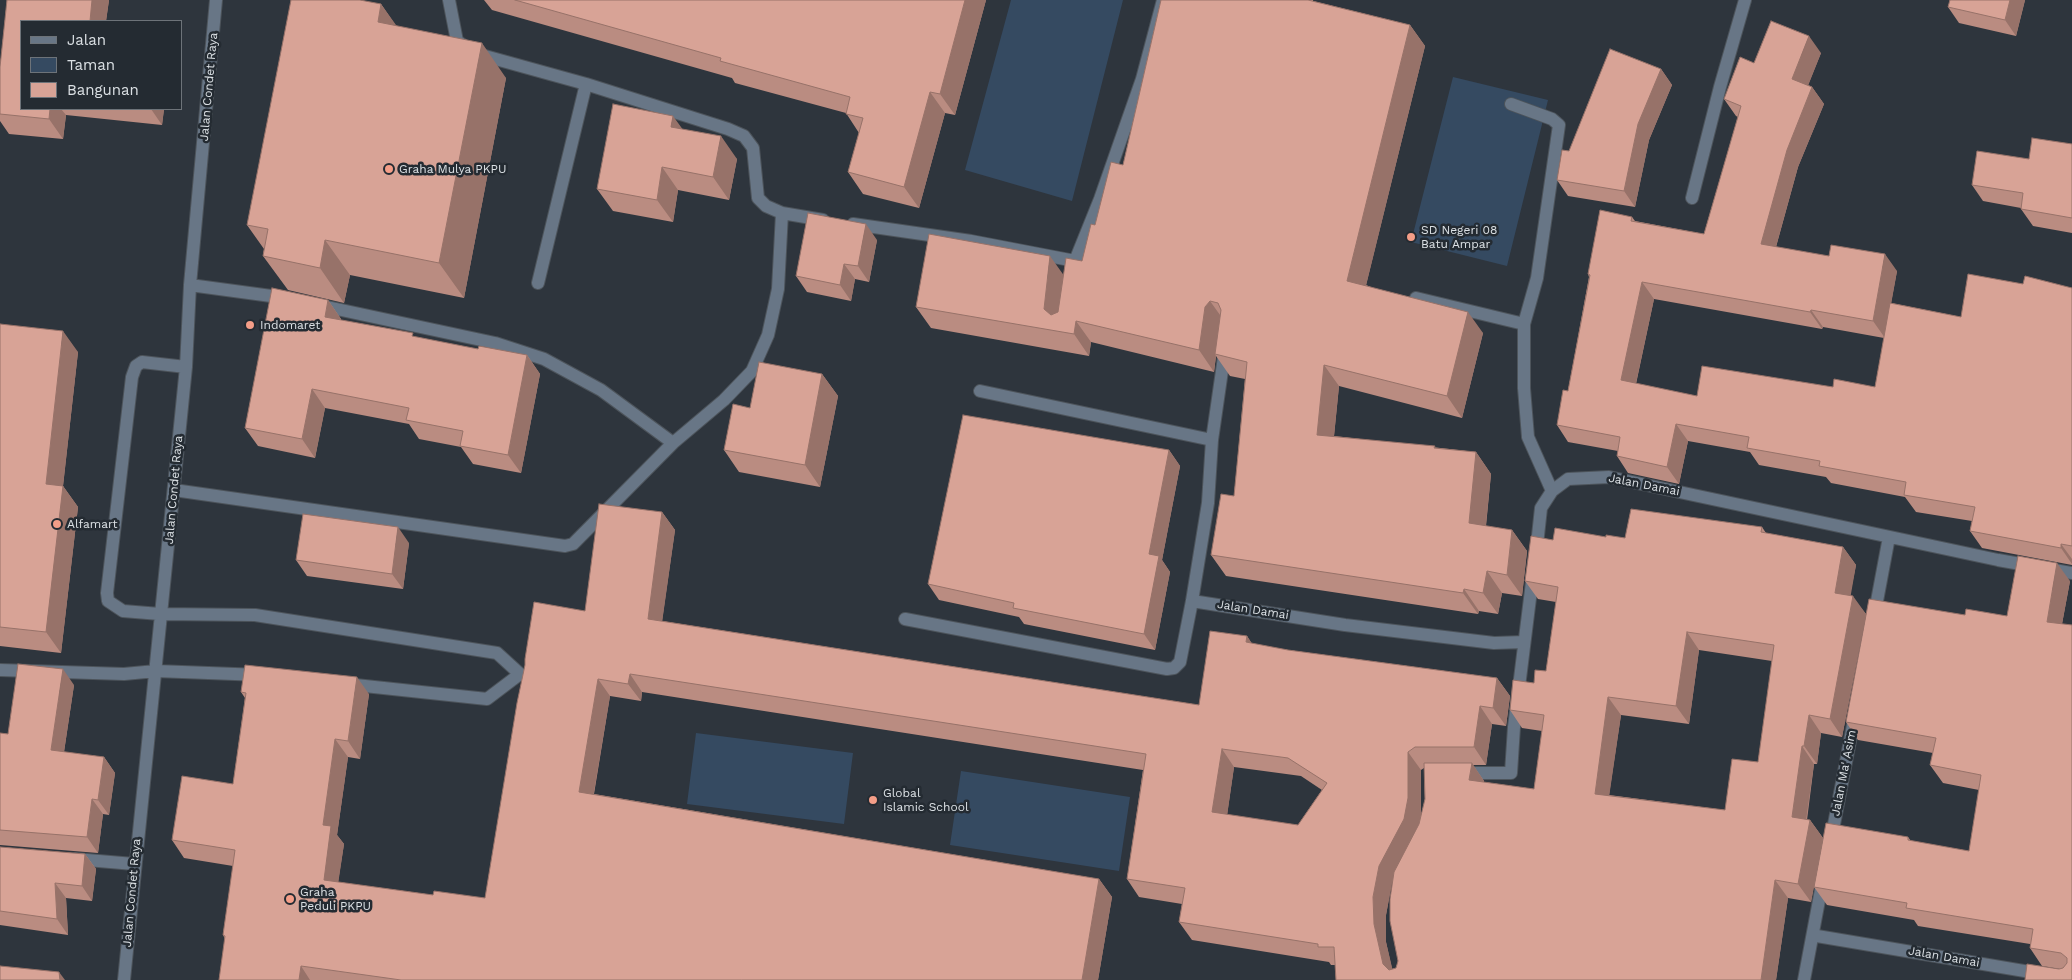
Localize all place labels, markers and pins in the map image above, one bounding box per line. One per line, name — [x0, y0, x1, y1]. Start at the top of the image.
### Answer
place label: Graha Mulya PKPU — [399, 162, 506, 176]
marker: Graha Mulya PKPU — [383, 163, 395, 175]
place label: SD Negeri 08 Batu Ampar — [1421, 223, 1497, 251]
marker: SD Negeri 08 Batu Ampar — [1405, 231, 1417, 243]
place label: Indomaret — [260, 318, 320, 332]
marker: Indomaret — [244, 319, 256, 331]
place label: Alfamart — [67, 517, 118, 531]
marker: Alfamart — [51, 518, 63, 530]
place label: Global Islamic School — [883, 786, 969, 814]
marker: Global Islamic School — [867, 794, 879, 806]
place label: Graha Peduli PKPU — [300, 885, 371, 913]
marker: Graha Peduli PKPU — [284, 893, 296, 905]

